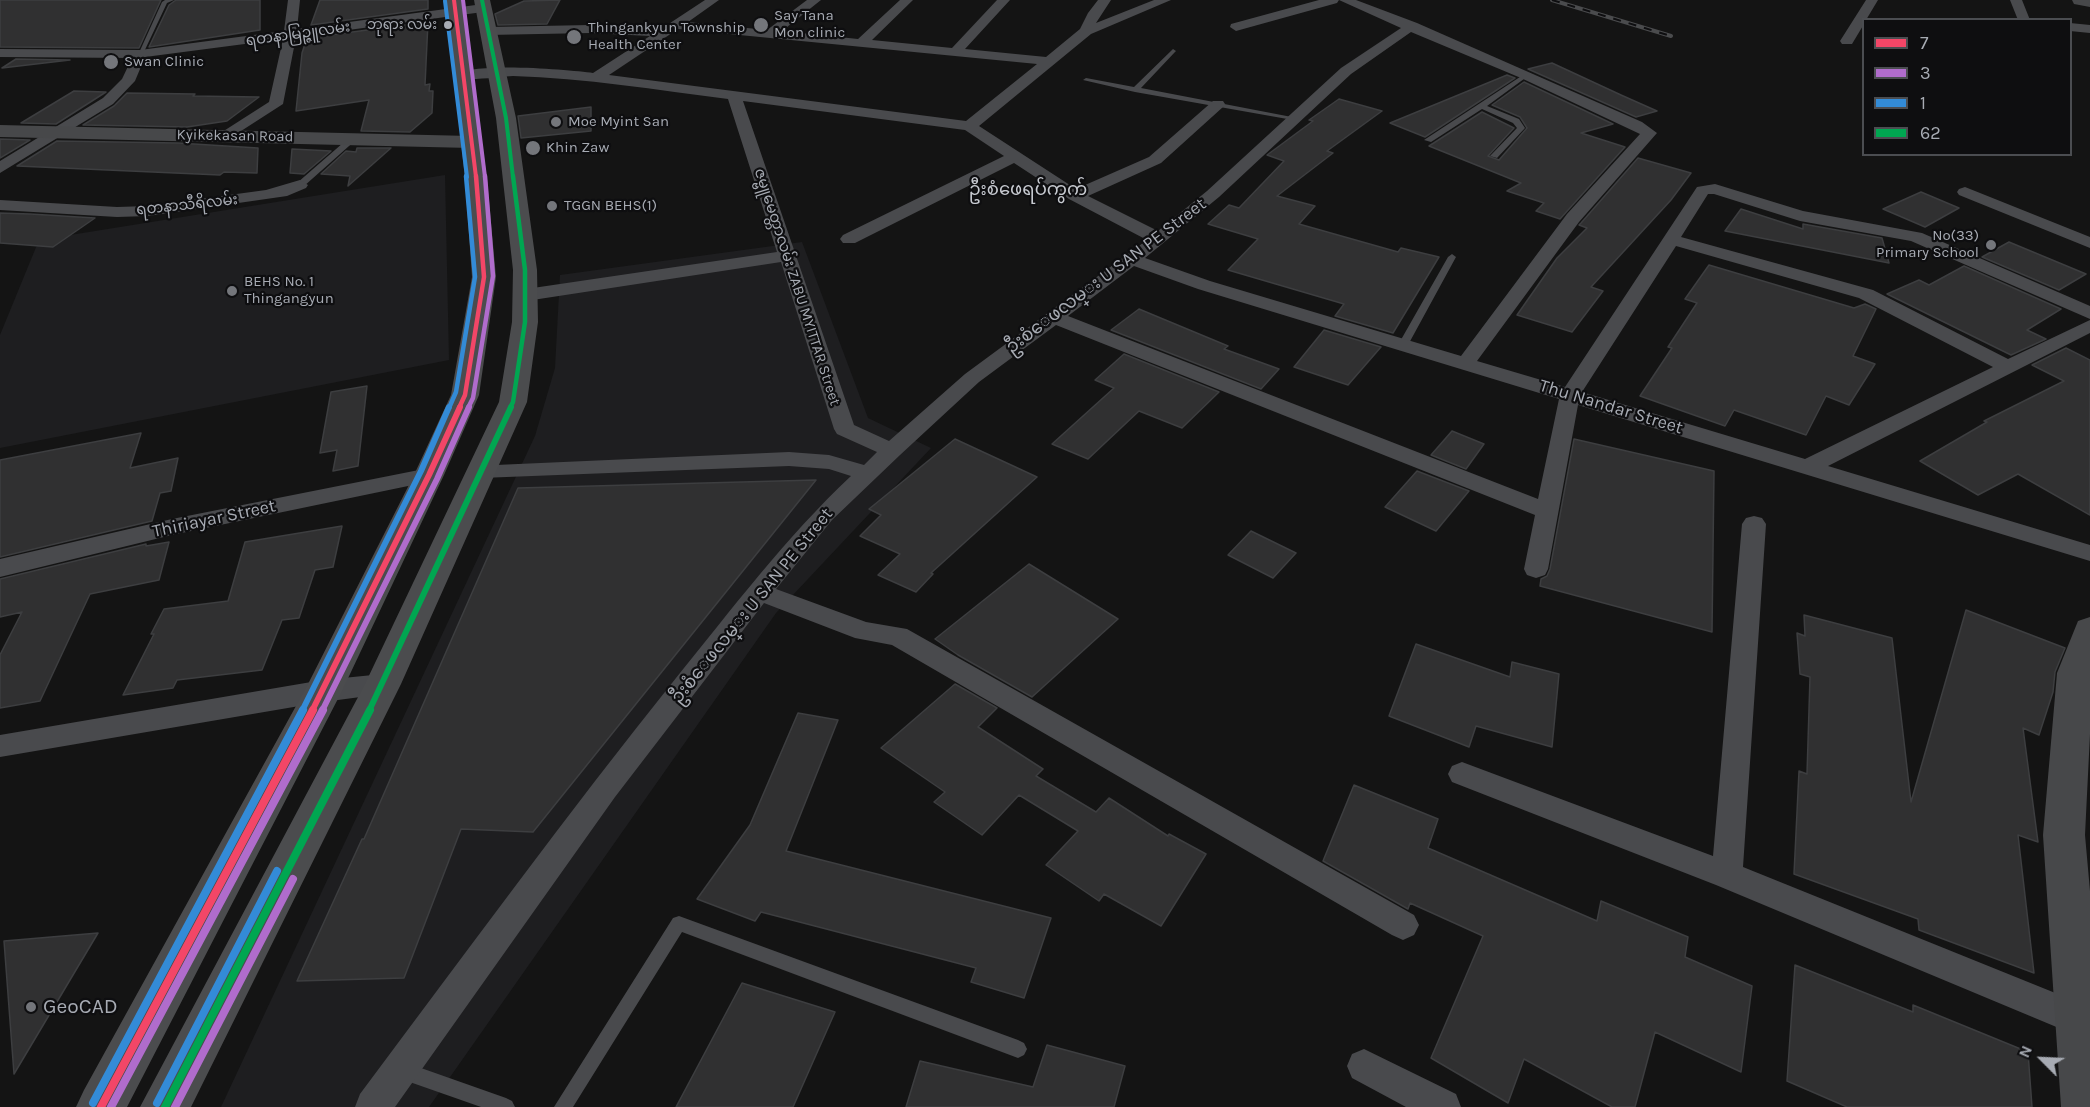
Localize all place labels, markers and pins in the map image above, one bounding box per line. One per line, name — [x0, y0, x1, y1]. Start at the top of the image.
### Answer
place label: Say Tana Mon clinic — [774, 7, 845, 42]
marker: Say Tana Mon clinic — [752, 16, 770, 34]
place label: ဘုရား လမ်း — [367, 17, 437, 33]
marker: ဘုရား လမ်း — [442, 19, 454, 31]
place label: Thingankyun Township Health Center — [588, 19, 745, 54]
marker: Thingankyun Township Health Center — [565, 28, 583, 46]
marker: Swan Clinic — [102, 53, 120, 71]
place label: Swan Clinic — [124, 53, 204, 71]
place label: Moe Myint San — [568, 113, 669, 131]
marker: Moe Myint San — [549, 115, 563, 129]
marker: Khin Zaw — [524, 139, 542, 157]
place label: Khin Zaw — [546, 139, 609, 157]
place label: TGGN BEHS(1) — [564, 197, 657, 215]
marker: TGGN BEHS(1) — [545, 199, 559, 213]
place label: No(33) Primary School — [1876, 227, 1979, 262]
marker: No(33) Primary School — [1984, 238, 1998, 252]
place label: BEHS No. 1 Thingangyun — [244, 273, 334, 308]
marker: BEHS No. 1 Thingangyun — [225, 284, 239, 298]
place label: GeoCAD — [43, 994, 118, 1020]
marker: GeoCAD — [24, 1000, 38, 1014]

